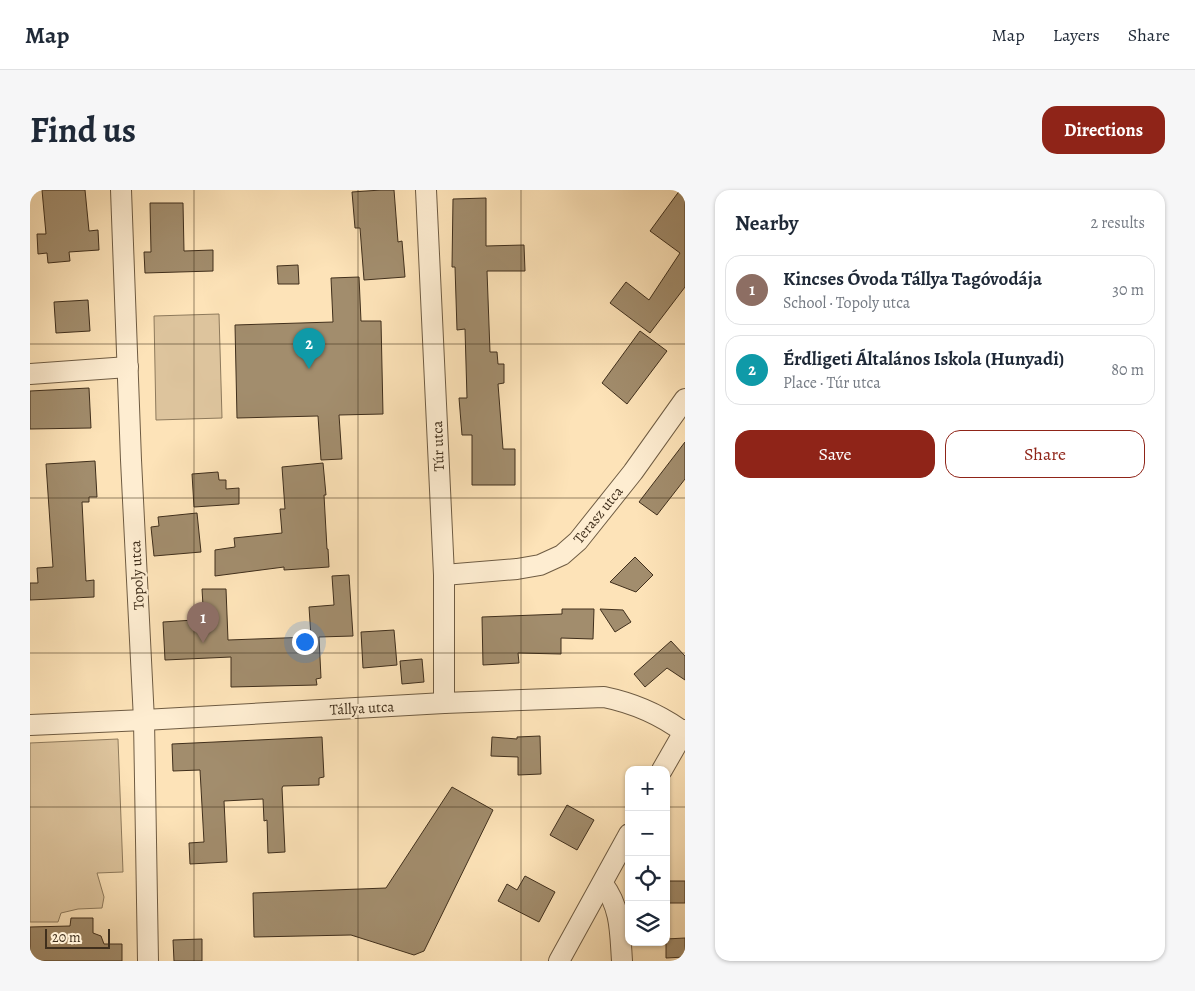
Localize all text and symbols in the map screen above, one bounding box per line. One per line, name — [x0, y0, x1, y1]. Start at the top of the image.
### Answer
text: Map — [25, 19, 69, 51]
text: Map — [992, 23, 1025, 47]
text: Layers — [1053, 23, 1100, 47]
text: Share — [1128, 23, 1170, 47]
text: Find us — [30, 106, 136, 154]
button: Directions — [1042, 106, 1165, 154]
text: Nearby — [735, 209, 798, 237]
text: 2 results — [1090, 212, 1145, 234]
text: Kincses Óvoda Tállya Tagóvodája — [783, 266, 1042, 292]
text: 1 — [749, 279, 755, 301]
text: 30 m — [1112, 279, 1144, 301]
text: School · Topoly utca — [783, 292, 910, 314]
pin: 2 — [293, 328, 325, 369]
text: Érdligeti Általános Iskola (Hunyadi) — [783, 346, 1064, 372]
text: 2 — [748, 359, 756, 381]
text: 80 m — [1111, 359, 1144, 381]
text: Place · Túr utca — [783, 372, 881, 394]
street label: Túr utca — [427, 420, 449, 472]
button: Save — [735, 430, 935, 478]
button: Share — [945, 430, 1145, 478]
street label: Terasz utca — [569, 482, 627, 548]
street label: Topoly utca — [125, 540, 149, 610]
pin: 1 — [187, 602, 219, 643]
your location — [292, 629, 318, 655]
street label: Tállya utca — [329, 696, 395, 720]
map controls — [625, 766, 670, 946]
button: + — [625, 766, 670, 811]
button: − — [625, 811, 670, 856]
button: locate — [625, 856, 670, 901]
button: layers — [625, 901, 670, 946]
scale bar — [45, 926, 110, 949]
text: 20 m — [52, 928, 81, 947]

